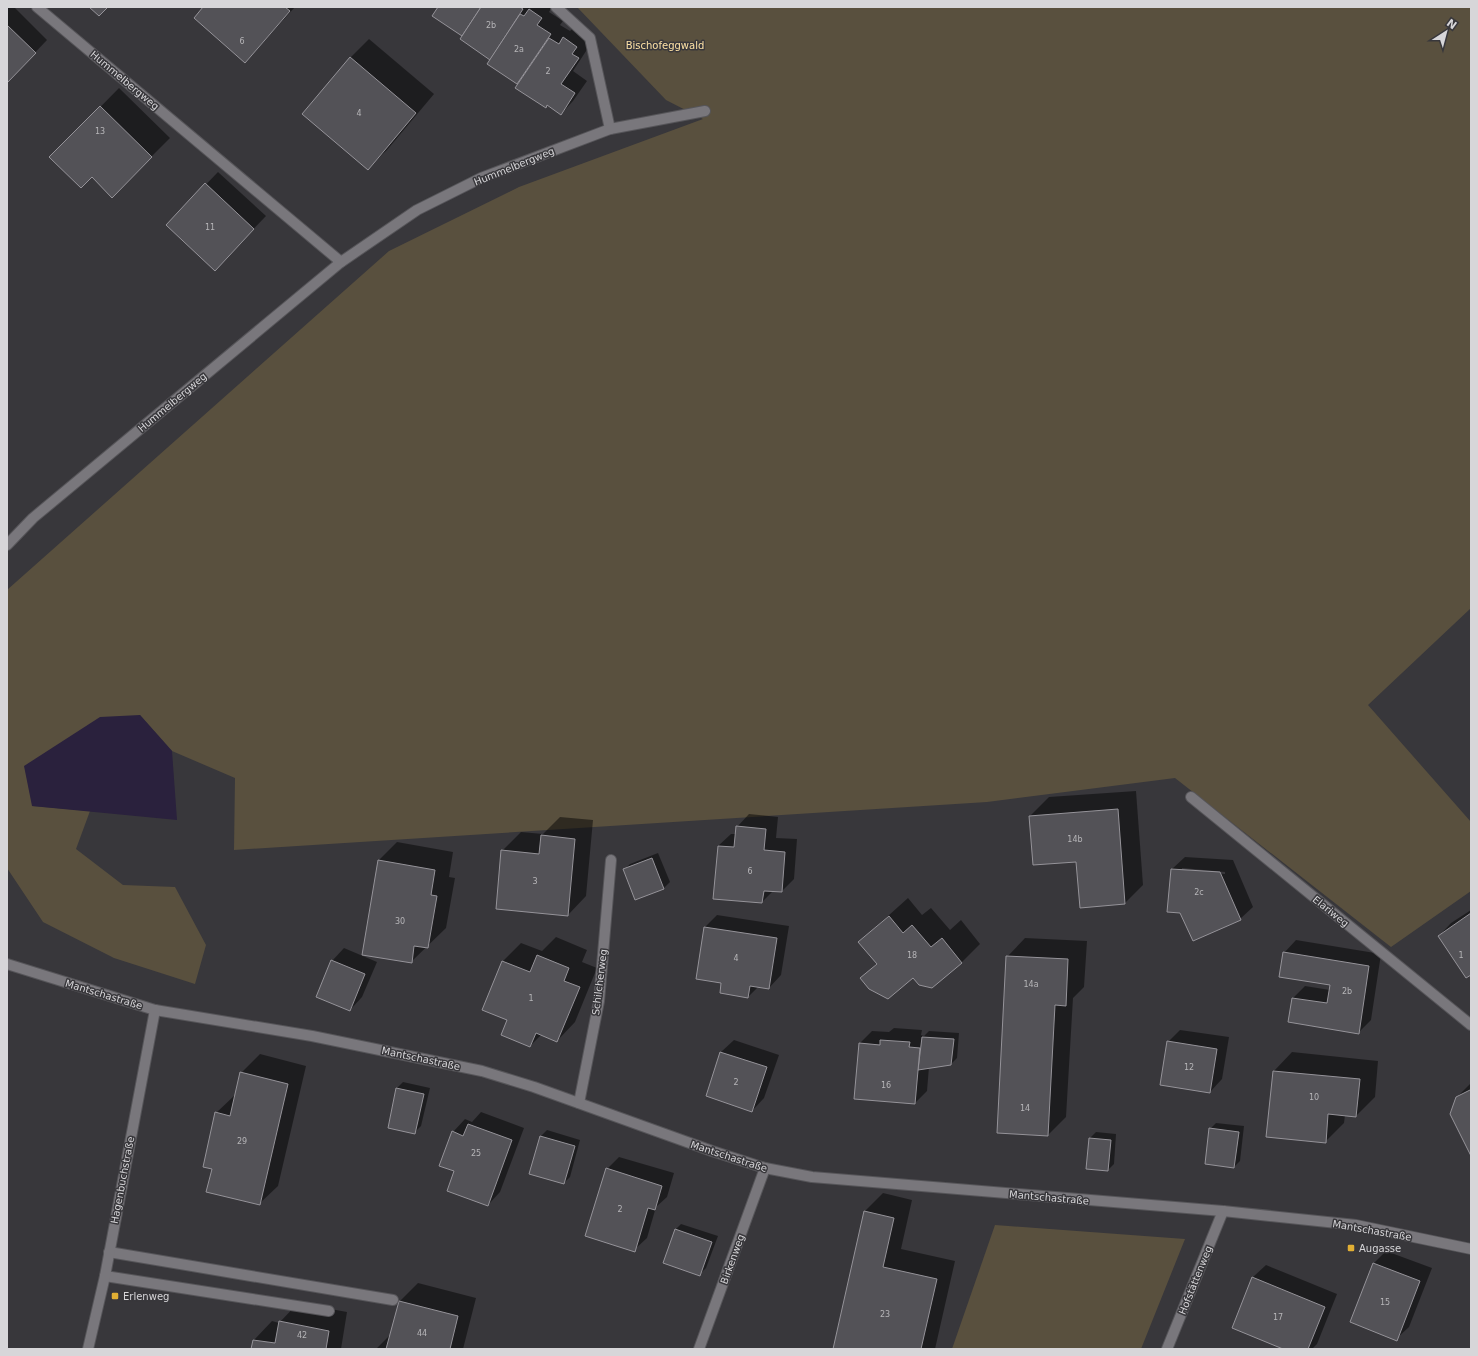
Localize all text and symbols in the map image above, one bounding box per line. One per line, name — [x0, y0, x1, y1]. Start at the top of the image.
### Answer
north arrow — [1426, 12, 1466, 52]
text: N — [1444, 16, 1459, 32]
house number: 2b — [486, 21, 496, 30]
house number: 6 — [239, 37, 245, 46]
park label: Bischofeggwald — [626, 40, 704, 51]
house number: 2a — [514, 45, 524, 54]
street label: Hummelbergweg — [88, 49, 161, 112]
house number: 2 — [545, 67, 551, 76]
house number: 4 — [356, 109, 362, 118]
house number: 13 — [95, 127, 105, 136]
street label: Hummelbergweg — [472, 145, 556, 188]
house number: 11 — [205, 223, 215, 232]
street label: Hummelbergweg — [136, 371, 209, 434]
house number: 14b — [1067, 835, 1083, 844]
house number: 6 — [747, 867, 753, 876]
house number: 3 — [532, 877, 538, 886]
house number: 2c — [1194, 888, 1204, 897]
street label: Elariweg — [1311, 894, 1351, 929]
house number: 30 — [395, 917, 405, 926]
street label: Schilcherweg — [590, 948, 609, 1016]
house number: 18 — [907, 951, 917, 960]
house number: 1 — [1458, 951, 1464, 960]
house number: 4 — [733, 954, 739, 963]
street label: Mantschastraße — [64, 978, 144, 1011]
house number: 14a — [1023, 980, 1039, 989]
house number: 2b — [1342, 987, 1352, 996]
house number: 1 — [528, 994, 534, 1003]
street label: Mantschastraße — [381, 1045, 461, 1072]
house number: 12 — [1184, 1063, 1194, 1072]
house number: 2 — [733, 1078, 739, 1087]
house number: 16 — [881, 1081, 891, 1090]
house number: 10 — [1309, 1093, 1319, 1102]
house number: 14 — [1020, 1104, 1030, 1113]
street label: Hagenbuchstraße — [109, 1135, 136, 1225]
house number: 29 — [237, 1137, 247, 1146]
street label: Mantschastraße — [689, 1139, 769, 1174]
house number: 25 — [471, 1149, 481, 1158]
street label: Mantschastraße — [1009, 1189, 1089, 1206]
house number: 2 — [617, 1205, 623, 1214]
street label: Mantschastraße — [1332, 1218, 1412, 1243]
street label: Birkenweg — [718, 1233, 747, 1286]
marker: Augasse — [1346, 1243, 1356, 1253]
place label: Augasse — [1359, 1243, 1401, 1254]
street label: Hofstättenweg — [1177, 1244, 1214, 1316]
marker: Erlenweg — [110, 1291, 120, 1301]
place label: Erlenweg — [123, 1291, 169, 1302]
house number: 15 — [1380, 1298, 1390, 1307]
house number: 23 — [880, 1310, 890, 1319]
house number: 17 — [1273, 1313, 1283, 1322]
house number: 44 — [417, 1329, 427, 1338]
house number: 42 — [297, 1331, 307, 1340]

